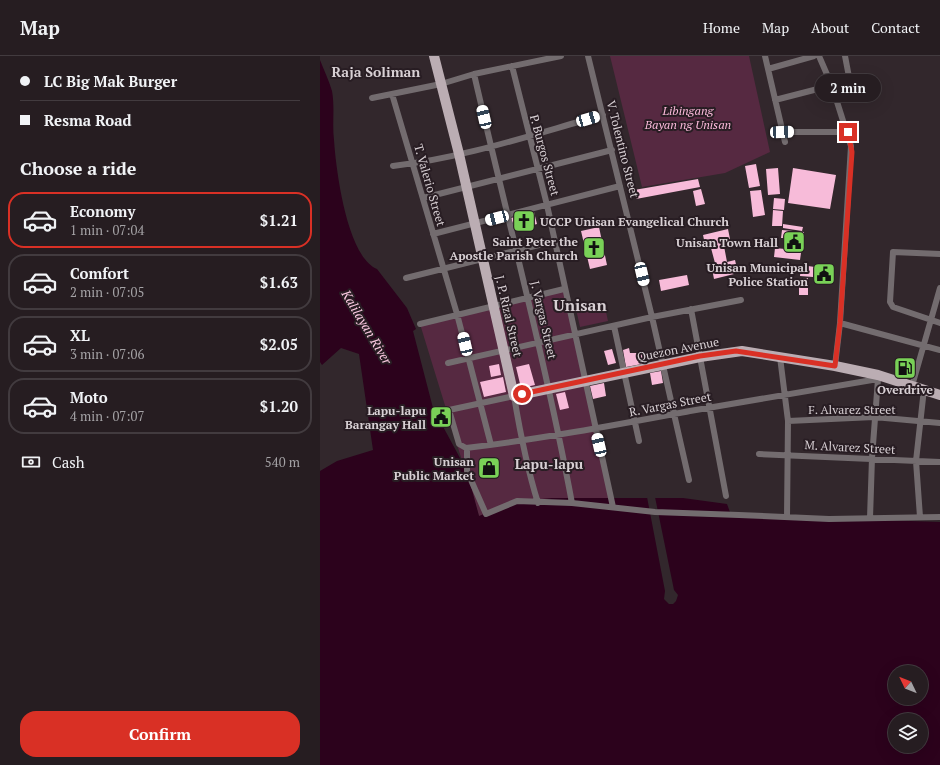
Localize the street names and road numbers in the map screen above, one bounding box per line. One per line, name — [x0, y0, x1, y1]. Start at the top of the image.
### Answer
street label: V. Tolentino Street — [604, 99, 642, 200]
street label: P. Burgos Street — [527, 113, 563, 198]
street label: T. Valerio Street — [411, 142, 449, 228]
street label: J. P. Rizal Street — [492, 274, 526, 359]
street label: J. Vargas Street — [528, 279, 560, 361]
street label: Quezon Avenue — [636, 334, 720, 364]
street label: R. Vargas Street — [628, 389, 713, 419]
street label: F. Alvarez Street — [808, 402, 896, 417]
street label: M. Alvarez Street — [804, 437, 896, 457]

